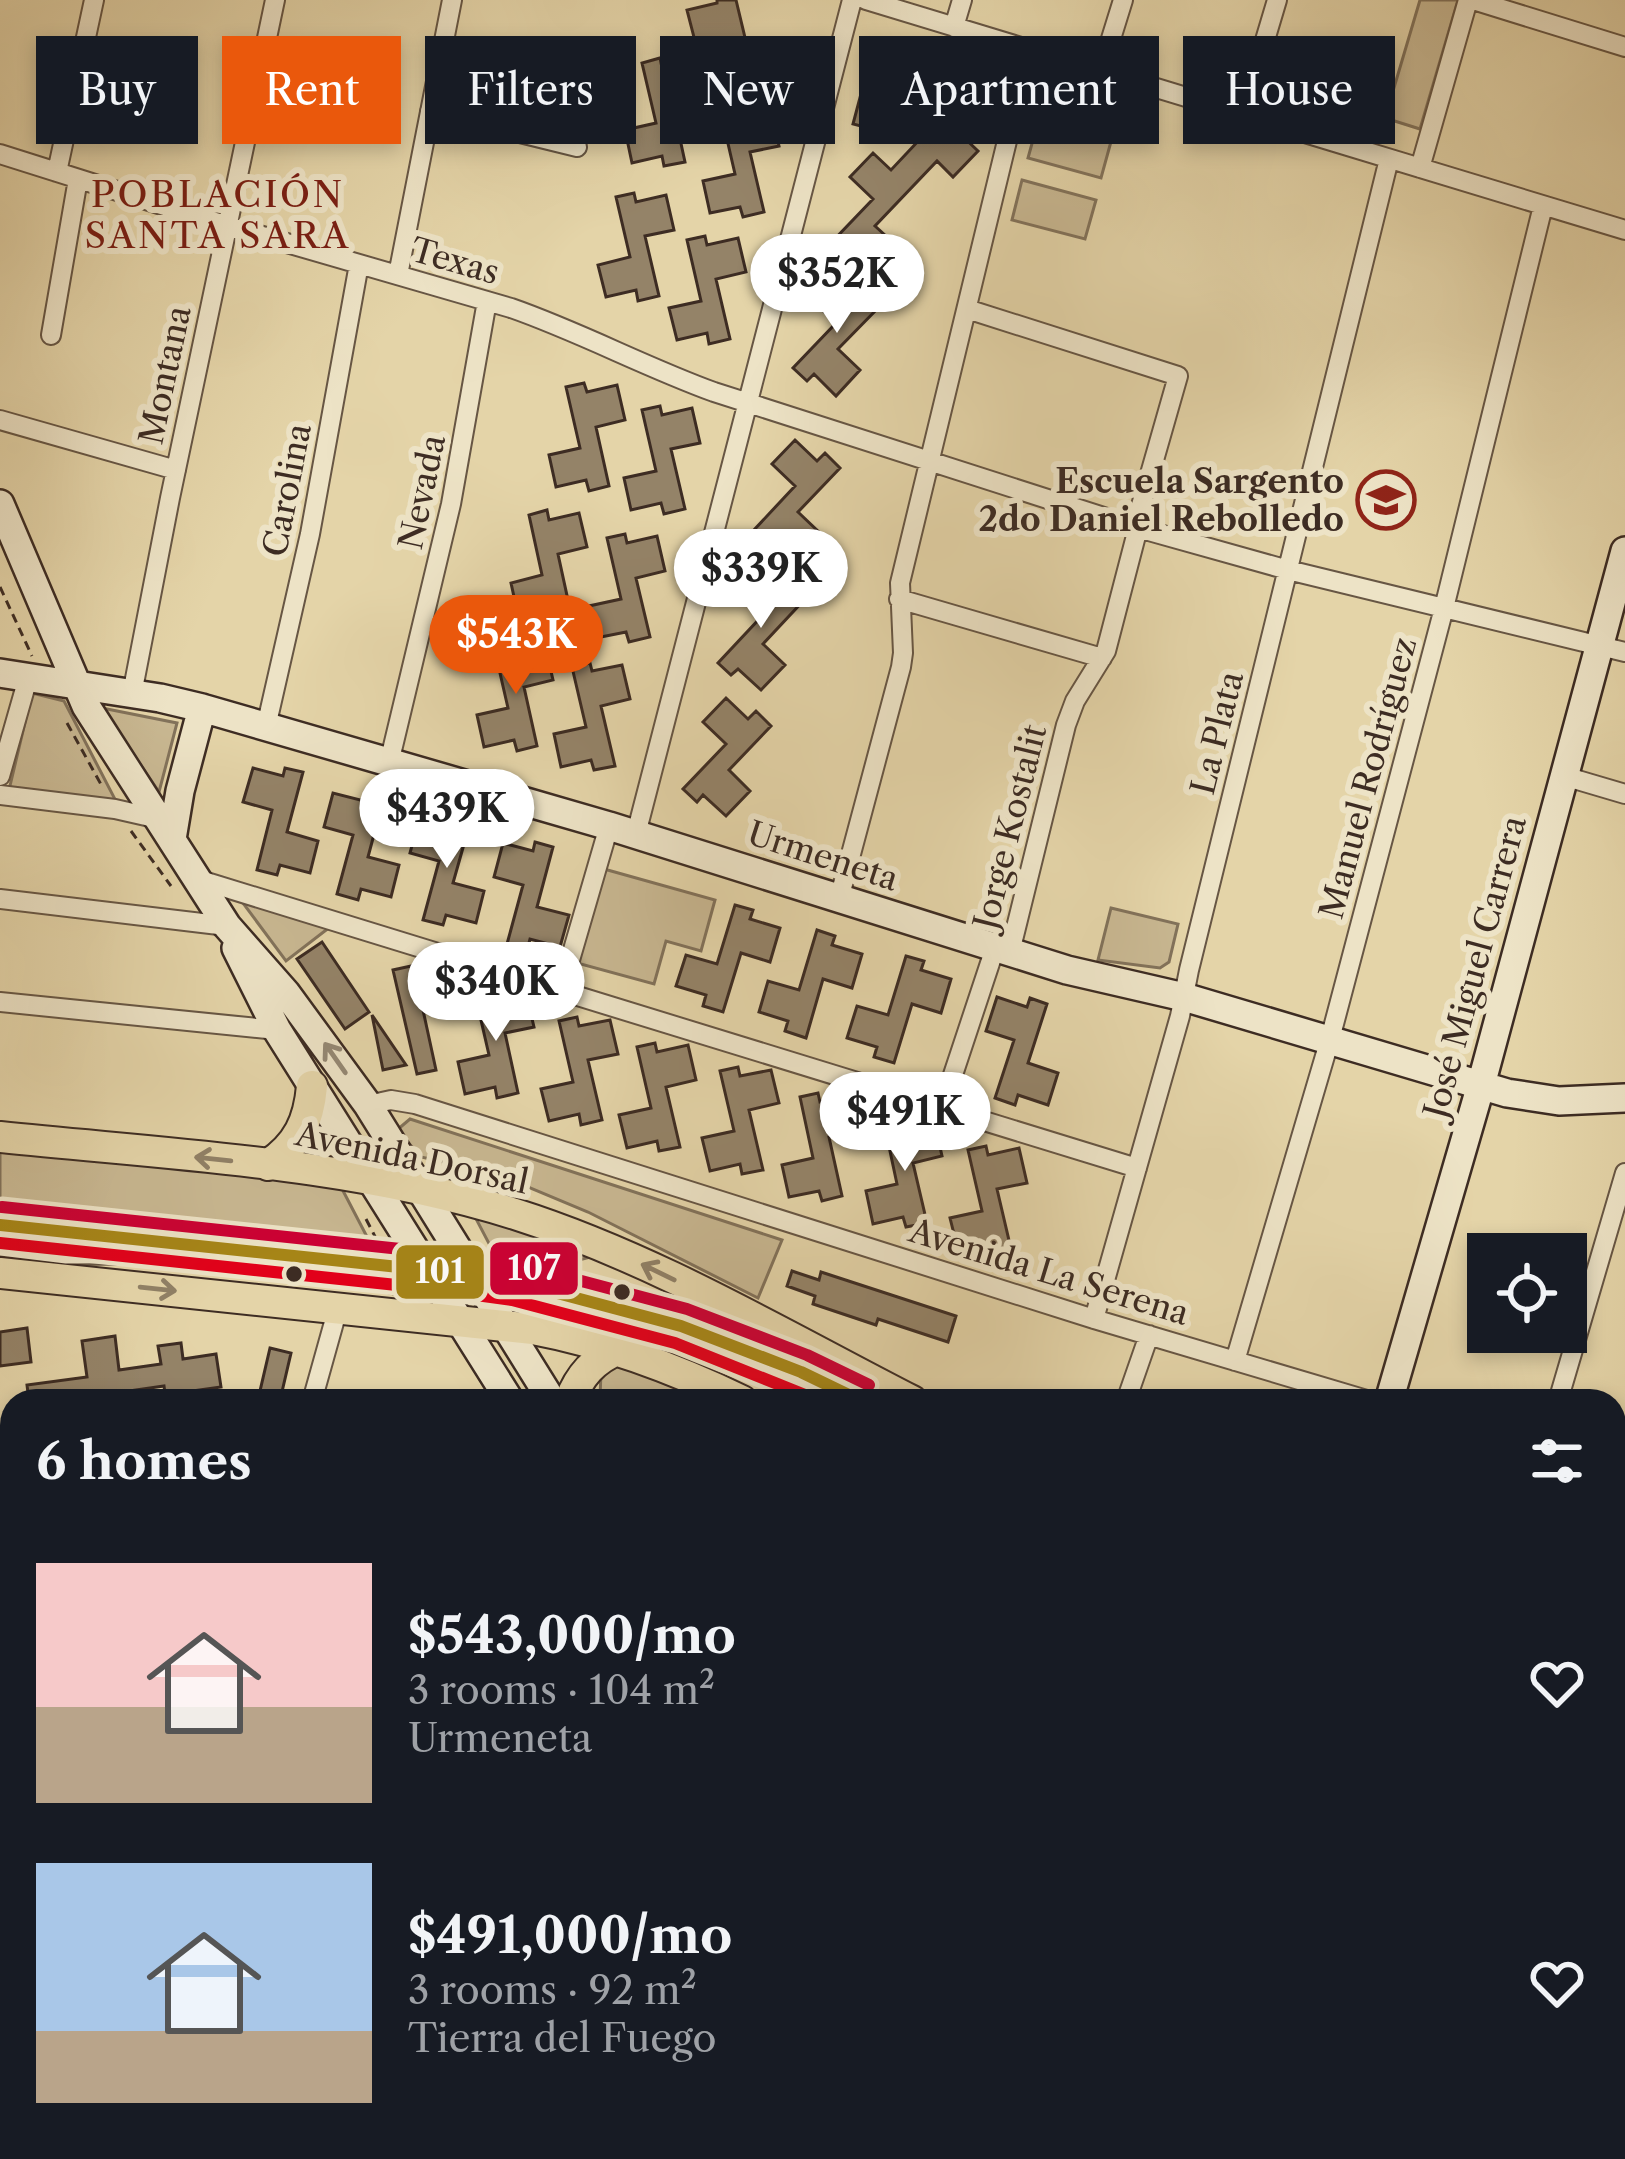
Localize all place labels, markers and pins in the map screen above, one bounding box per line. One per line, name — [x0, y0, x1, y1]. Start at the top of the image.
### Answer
pin: $352K — [753, 234, 921, 336]
place label: Escuela Sargento 2do Daniel Rebolledo — [978, 461, 1344, 540]
school or university icon: Escuela Sargento 2do Daniel Rebolledo — [1355, 469, 1417, 531]
pin: $339K — [677, 529, 845, 631]
pin: $543K — [432, 595, 600, 697]
pin: $439K — [363, 769, 531, 871]
pin: $340K — [412, 942, 580, 1044]
pin: $491K — [821, 1072, 989, 1174]
unlabelled marker — [283, 1263, 305, 1285]
unlabelled marker — [611, 1281, 633, 1303]

